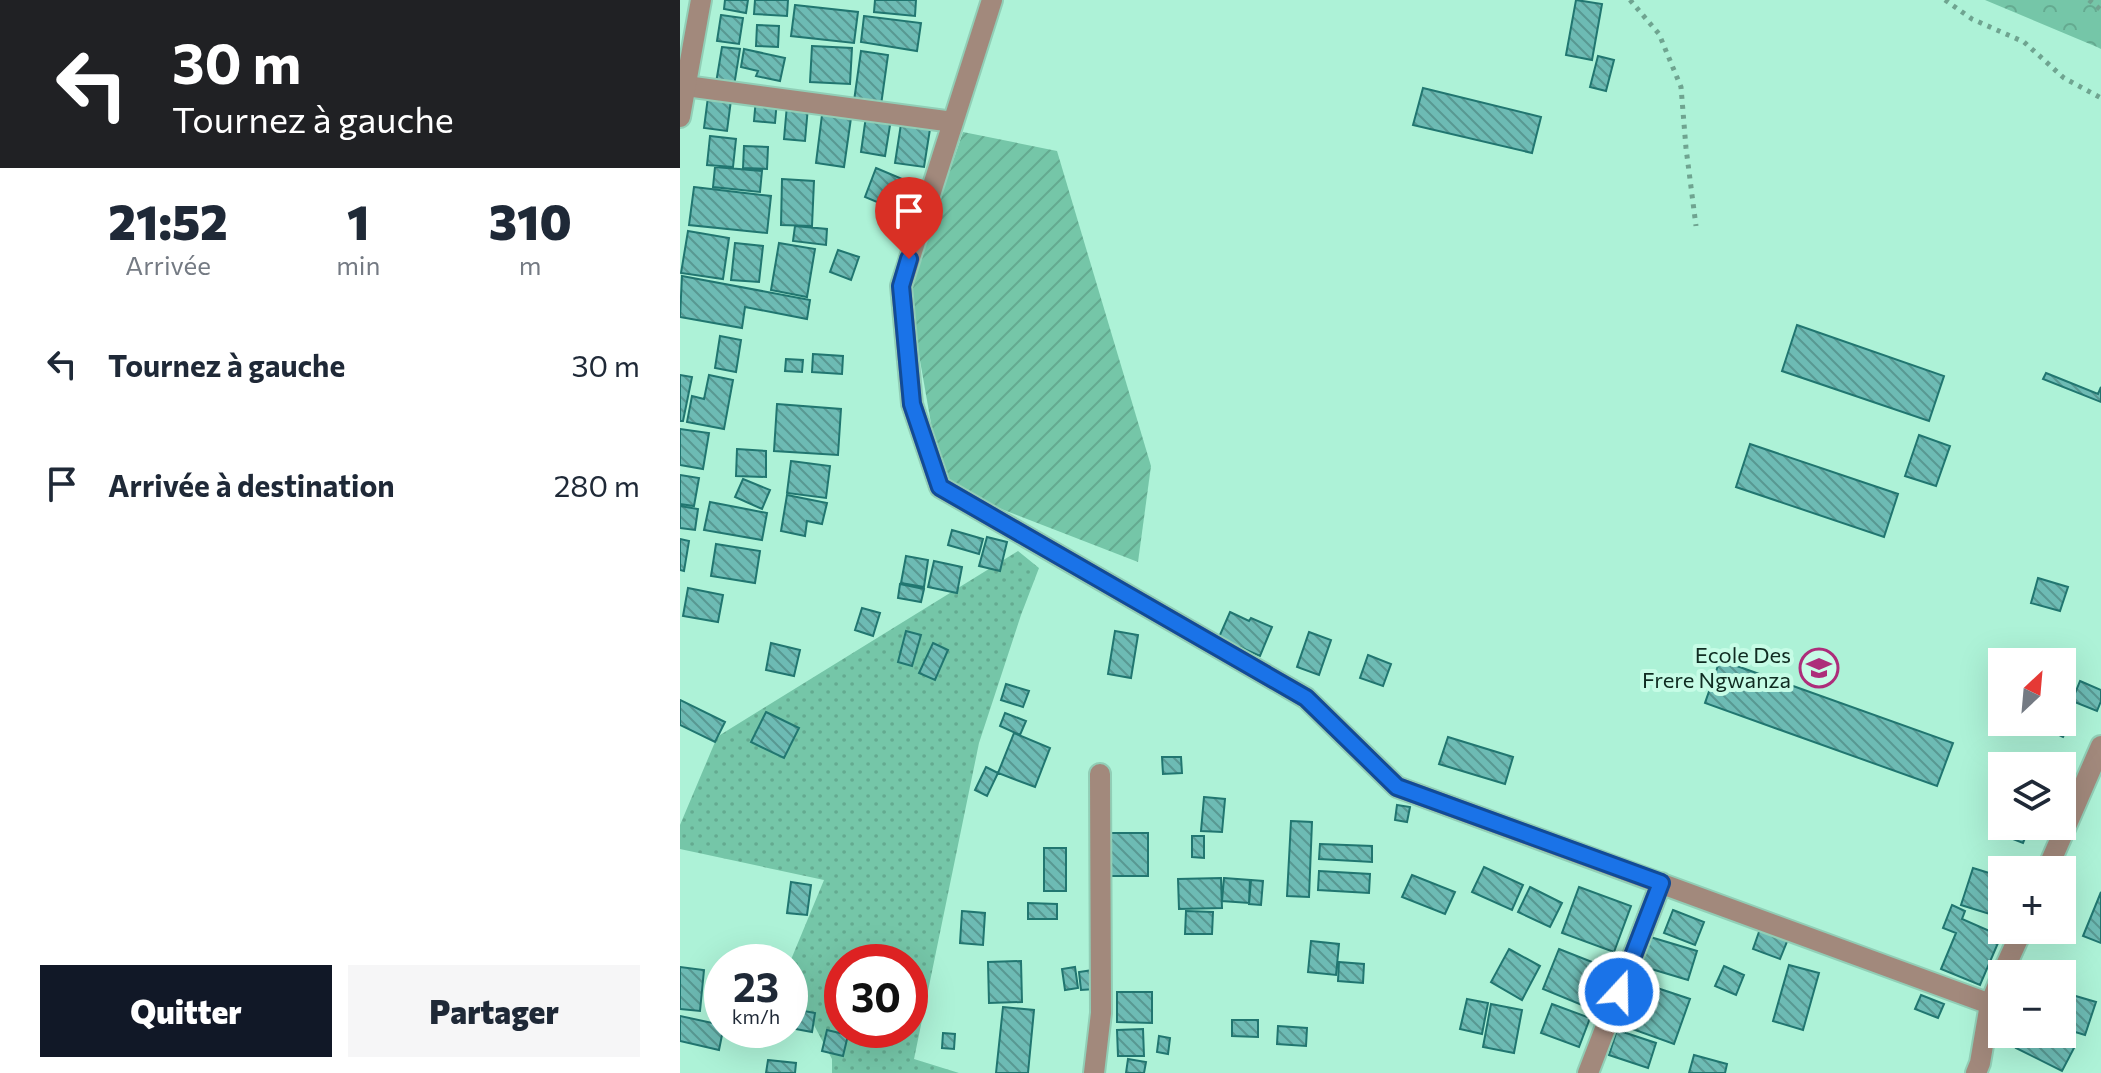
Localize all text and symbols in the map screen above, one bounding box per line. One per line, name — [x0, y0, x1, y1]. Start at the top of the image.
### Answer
text: 30 m — [172, 27, 301, 96]
icon: left — [40, 32, 144, 136]
text: Tournez à gauche — [172, 96, 454, 140]
pin — [875, 177, 943, 259]
icon: arrive — [887, 189, 931, 233]
text: 21:52 — [108, 191, 228, 250]
text: 1 — [347, 191, 369, 250]
text: 310 — [489, 191, 572, 250]
text: Arrivée — [125, 249, 211, 280]
text: min — [336, 249, 380, 280]
text: m — [519, 249, 542, 280]
icon: left — [40, 342, 84, 386]
text: Tournez à gauche — [108, 346, 345, 383]
text: 30 m — [571, 346, 640, 383]
icon: arrive — [40, 462, 84, 506]
text: Arrivée à destination — [108, 466, 395, 503]
text: 280 m — [554, 466, 640, 503]
place label: Ecole Des Frere Ngwanza — [1642, 641, 1791, 693]
school or university icon: Ecole Des Frere Ngwanza — [1798, 647, 1840, 689]
north arrow — [1988, 648, 2076, 736]
map controls — [1988, 648, 2076, 1048]
button: layers — [1988, 752, 2076, 840]
button: + — [1988, 856, 2076, 944]
speed limit sign: 30 — [824, 944, 928, 1048]
position arrow — [1577, 950, 1661, 1034]
button: − — [1988, 960, 2076, 1048]
text: 23 — [733, 961, 779, 1010]
button: Quitter — [40, 965, 332, 1057]
button: Partager — [348, 965, 640, 1057]
text: km/h — [732, 1004, 780, 1028]

